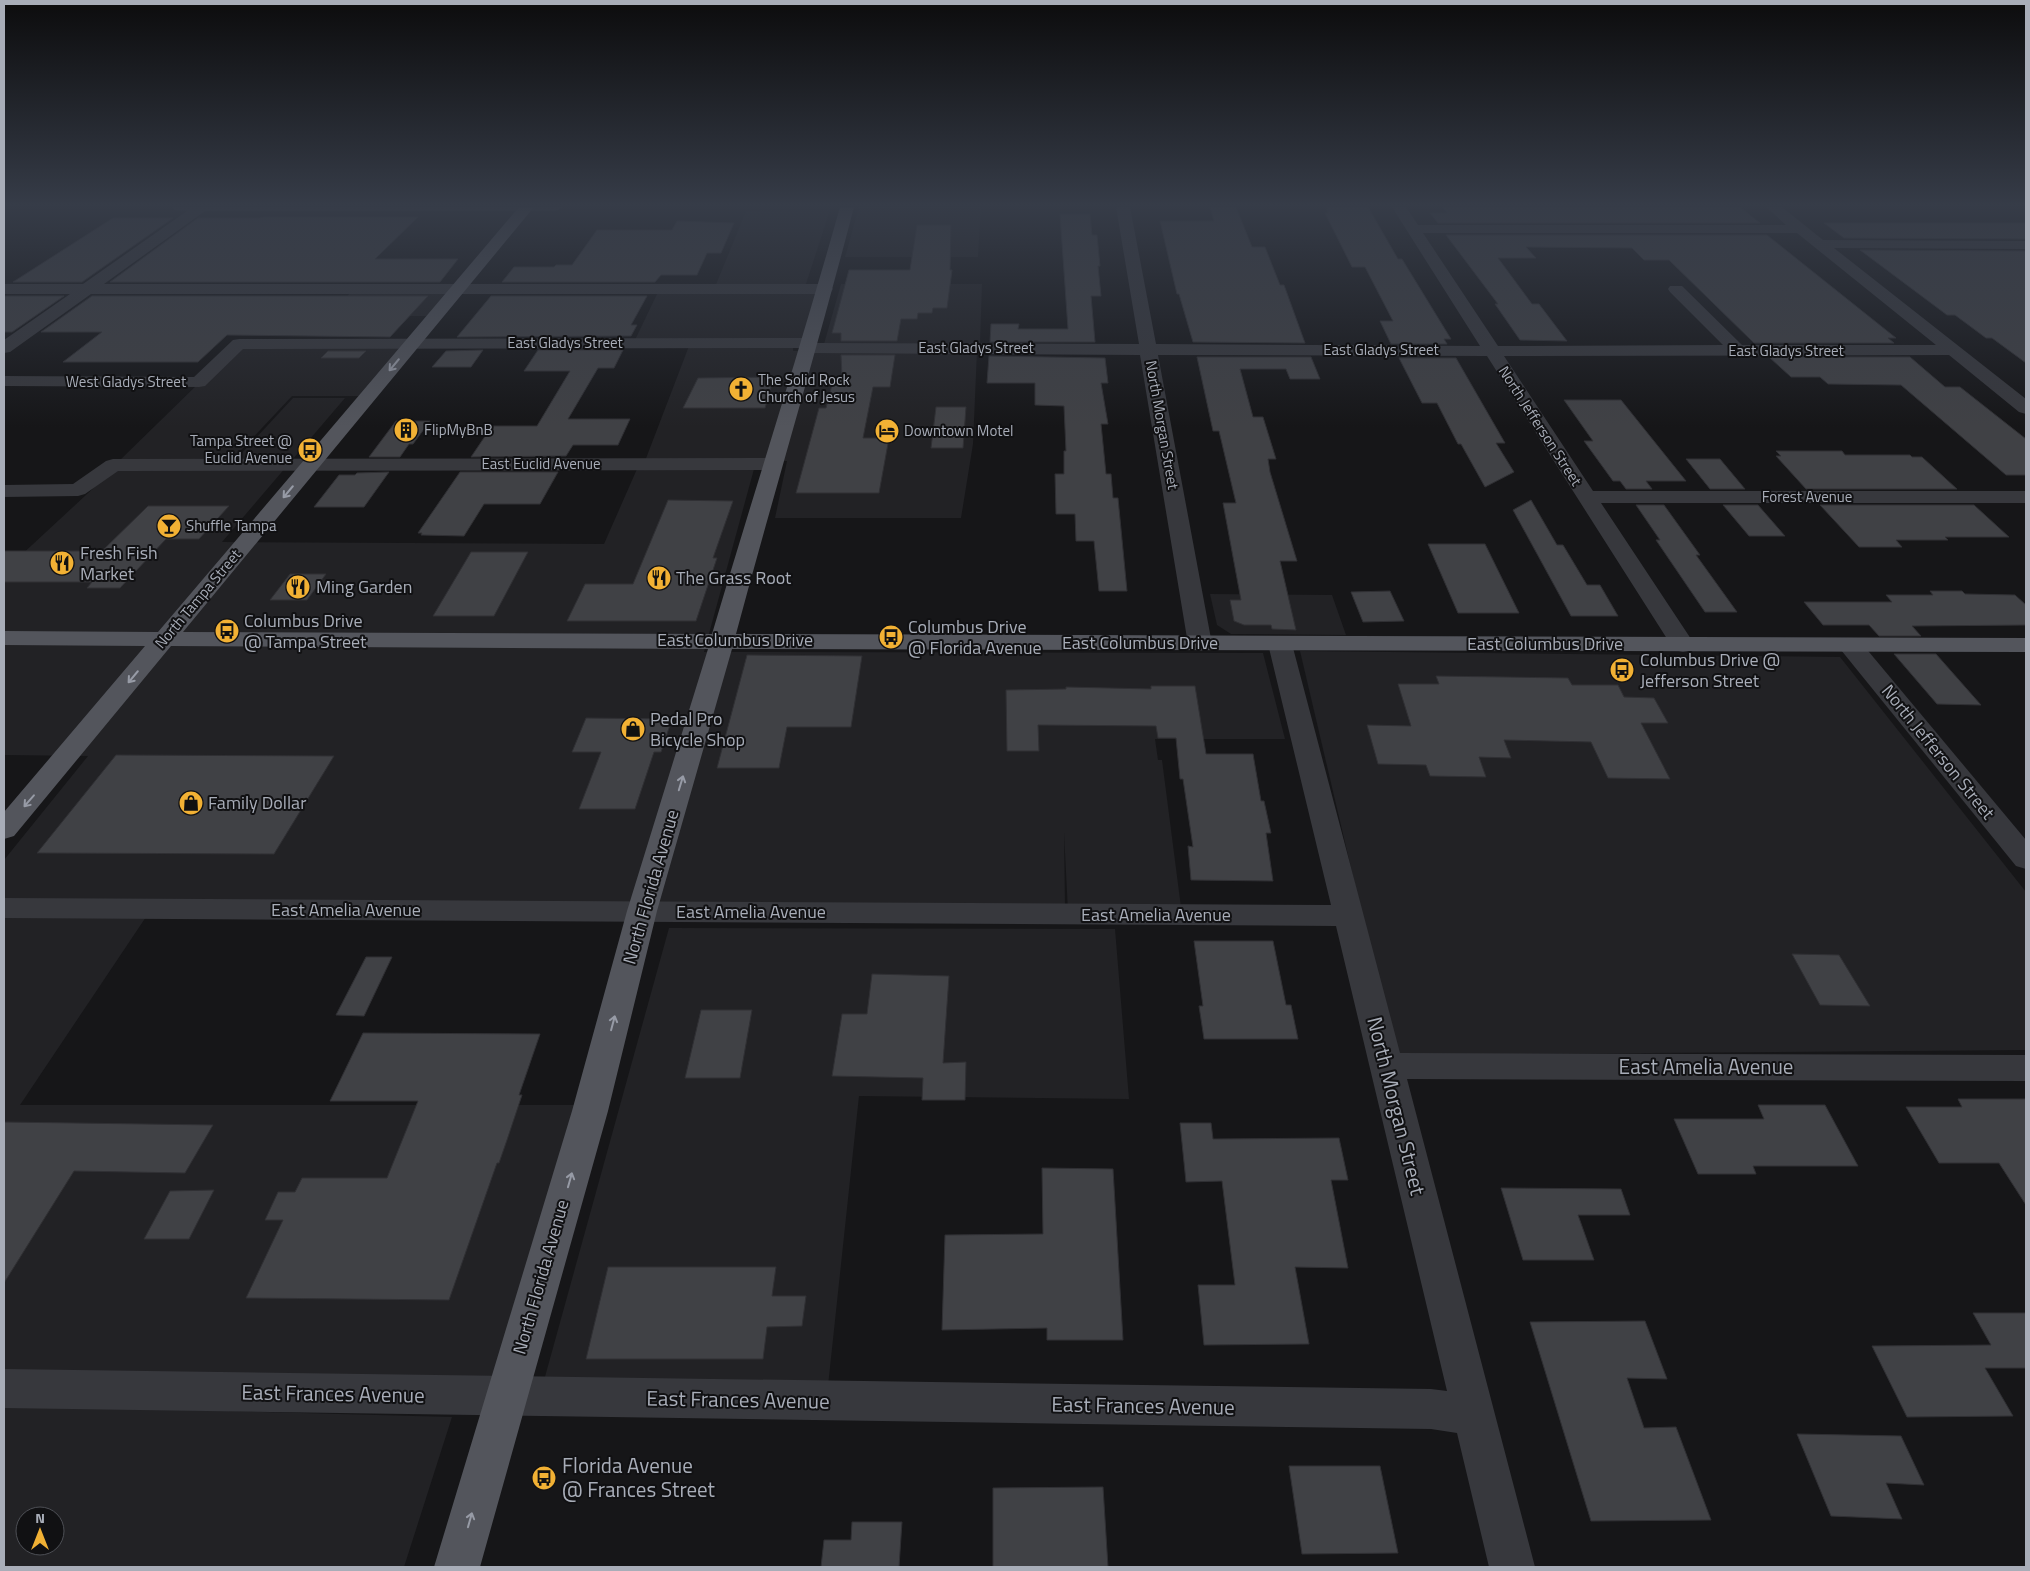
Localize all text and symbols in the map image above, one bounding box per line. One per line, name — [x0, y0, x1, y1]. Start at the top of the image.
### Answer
street label: East Gladys Street — [507, 331, 624, 354]
street label: East Gladys Street — [918, 336, 1035, 359]
street label: East Gladys Street — [1323, 338, 1440, 361]
street label: East Gladys Street — [1728, 339, 1845, 362]
one-way arrow — [389, 358, 400, 371]
street label: North Morgan Street — [1140, 359, 1185, 492]
street label: North Jefferson Street — [1493, 361, 1588, 491]
place label: The Solid Rock Church of Jesus — [758, 368, 855, 408]
street label: West Gladys Street — [66, 370, 187, 393]
church icon: The Solid Rock Church of Jesus — [728, 376, 754, 402]
building icon: FlipMyBnB — [393, 417, 419, 443]
place label: FlipMyBnB — [424, 418, 493, 441]
hotel icon: Downtown Motel — [874, 418, 900, 444]
place label: Downtown Motel — [904, 419, 1014, 442]
place label: Tampa Street @ Euclid Avenue — [190, 429, 292, 469]
bus stop icon: Tampa Street @ Euclid Avenue — [297, 437, 323, 463]
street label: East Euclid Avenue — [482, 452, 600, 475]
one-way arrow — [282, 485, 293, 498]
street label: Forest Avenue — [1762, 485, 1852, 508]
bar icon: Shuffle Tampa — [156, 513, 182, 539]
place label: Shuffle Tampa — [186, 514, 277, 537]
place label: Fresh Fish Market — [80, 539, 158, 587]
street label: North Tampa Street — [149, 543, 247, 653]
restaurant icon: Fresh Fish Market — [49, 550, 75, 576]
place label: The Grass Root — [676, 564, 792, 591]
restaurant icon: The Grass Root — [646, 565, 672, 591]
place label: Ming Garden — [316, 573, 412, 600]
restaurant icon: Ming Garden — [285, 574, 311, 600]
place label: Columbus Drive @ Tampa Street — [244, 607, 367, 655]
place label: Columbus Drive @ Florida Avenue — [908, 613, 1042, 661]
bus stop icon: Columbus Drive @ Tampa Street — [214, 618, 240, 644]
bus stop icon: Columbus Drive @ Florida Avenue — [878, 624, 904, 650]
street label: East Columbus Drive — [657, 626, 813, 653]
street label: East Columbus Drive — [1062, 629, 1218, 656]
street label: East Columbus Drive — [1467, 630, 1623, 657]
place label: Columbus Drive @ Jefferson Street — [1640, 646, 1780, 694]
bus stop icon: Columbus Drive @ Jefferson Street — [1609, 657, 1635, 683]
one-way arrow — [128, 670, 139, 683]
street label: North Jefferson Street — [1875, 678, 2002, 826]
place label: Pedal Pro Bicycle Shop — [650, 705, 745, 753]
shop icon: Pedal Pro Bicycle Shop — [620, 716, 646, 742]
one-way arrow — [677, 775, 687, 791]
place label: Family Dollar — [208, 789, 306, 816]
shop icon: Family Dollar — [178, 790, 204, 816]
one-way arrow — [23, 794, 34, 807]
street label: North Florida Avenue — [616, 806, 686, 967]
street label: East Amelia Avenue — [271, 896, 421, 923]
street label: East Amelia Avenue — [676, 898, 826, 925]
street label: East Amelia Avenue — [1081, 901, 1231, 928]
street label: North Morgan Street — [1359, 1013, 1435, 1199]
one-way arrow — [609, 1015, 618, 1031]
street label: East Amelia Avenue — [1619, 1050, 1793, 1082]
one-way arrow — [565, 1172, 575, 1188]
street label: North Florida Avenue — [506, 1196, 576, 1357]
street label: East Frances Avenue — [241, 1375, 425, 1411]
street label: East Frances Avenue — [646, 1381, 830, 1417]
street label: East Frances Avenue — [1051, 1387, 1235, 1423]
place label: Florida Avenue @ Frances Street — [562, 1449, 716, 1505]
bus stop icon: Florida Avenue @ Frances Street — [531, 1465, 557, 1491]
north arrow — [15, 1506, 65, 1556]
text: N — [35, 1507, 45, 1528]
one-way arrow — [466, 1513, 476, 1529]

